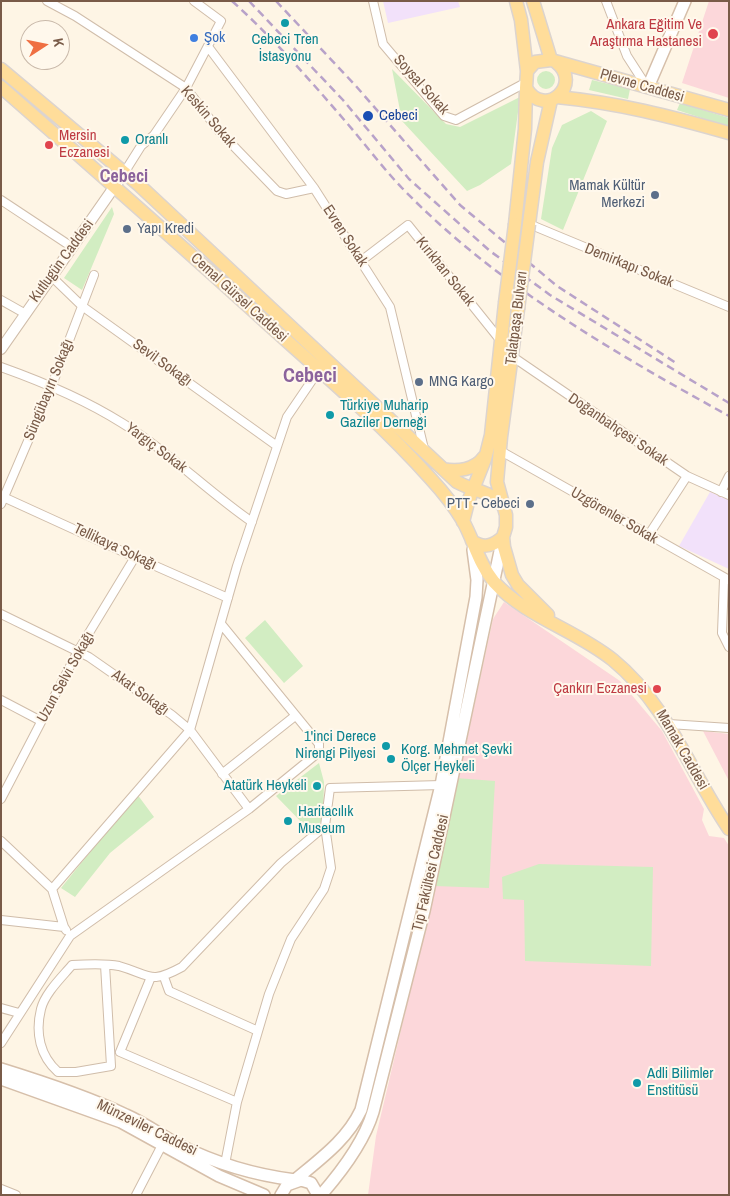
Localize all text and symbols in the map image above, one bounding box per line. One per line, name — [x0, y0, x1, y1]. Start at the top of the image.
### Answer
place label: Ankara Eğitim Ve Araştırma Hastanesi — [590, 16, 702, 51]
marker: Cebeci Tren İstasyonu — [279, 17, 291, 29]
north arrow — [20, 20, 70, 70]
marker: Ankara Eğitim Ve Araştırma Hastanesi — [706, 27, 720, 41]
place label: Şok — [204, 29, 225, 47]
place label: Cebeci Tren İstasyonu — [251, 31, 319, 66]
marker: Şok — [188, 32, 200, 44]
text: K — [49, 37, 68, 48]
street label: Soysal Sokak — [389, 51, 453, 119]
street label: Plevne Caddesi — [598, 65, 686, 107]
street label: Keskin Sokak — [177, 83, 239, 151]
place label: Cebeci — [379, 107, 418, 125]
marker: Cebeci — [361, 109, 375, 123]
place label: Mersin Eczanesi — [59, 127, 110, 162]
place label: Oranlı — [135, 131, 168, 149]
marker: Oranlı — [119, 134, 131, 146]
marker: Mersin Eczanesi — [43, 139, 55, 151]
district label: Cebeci — [100, 166, 148, 188]
place label: Mamak Kültür Merkezi — [569, 177, 645, 212]
marker: Mamak Kültür Merkezi — [649, 189, 661, 201]
street label: Evren Sokak — [318, 202, 372, 270]
street label: Kutlugün Caddesi — [26, 216, 98, 306]
place label: Yapı Kredi — [137, 220, 194, 238]
marker: Yapı Kredi — [121, 223, 133, 235]
street label: Kırıkhan Sokak — [412, 234, 478, 310]
street label: Demirkapı Sokak — [582, 240, 676, 292]
street label: Cemal Gürsel Caddesi — [187, 250, 291, 346]
street label: Talatpaşa Bulvarı — [502, 270, 532, 366]
street label: Sevil Sokağı — [129, 335, 195, 391]
street label: Süngübayırı Sokağı — [20, 337, 78, 443]
district label: Cebeci — [283, 365, 337, 389]
place label: MNG Kargo — [429, 373, 494, 391]
marker: MNG Kargo — [413, 376, 425, 388]
street label: Doğanbahçesi Sokak — [564, 390, 672, 470]
place label: Türkiye Muharip Gaziler Derneği — [340, 397, 428, 432]
marker: Türkiye Muharip Gaziler Derneği — [324, 409, 336, 421]
street label: Yargıç Sokak — [122, 419, 190, 477]
street label: Uzgörenler Sokak — [567, 484, 661, 548]
place label: PTT - Cebeci — [447, 495, 520, 513]
marker: PTT - Cebeci — [524, 498, 536, 510]
street label: Tellikaya Sokağı — [71, 520, 159, 574]
street label: Uzun Selvi Sokağı — [34, 628, 98, 726]
street label: Akat Sokağı — [108, 666, 172, 720]
place label: Çankırı Eczanesi — [553, 680, 647, 698]
marker: Çankırı Eczanesi — [651, 683, 663, 695]
street label: Mamak Caddesi — [652, 707, 712, 793]
place label: 1'inci Derece Nirengi Pilyesi — [295, 728, 376, 763]
marker: 1'inci Derece Nirengi Pilyesi — [380, 740, 392, 752]
place label: Korg. Mehmet Şevki Ölçer Heykeli — [401, 741, 512, 776]
marker: Korg. Mehmet Şevki Ölçer Heykeli — [385, 753, 397, 765]
place label: Atatürk Heykeli — [224, 777, 307, 795]
marker: Atatürk Heykeli — [311, 780, 323, 792]
place label: Haritacılık Museum — [298, 803, 353, 838]
street label: Tıp Fakültesi Caddesi — [409, 813, 453, 933]
marker: Haritacılık Museum — [282, 815, 294, 827]
place label: Adli Bilimler Enstitüsü — [647, 1065, 713, 1100]
marker: Adli Bilimler Enstitüsü — [631, 1077, 643, 1089]
street label: Münzeviler Caddesi — [94, 1096, 200, 1160]

